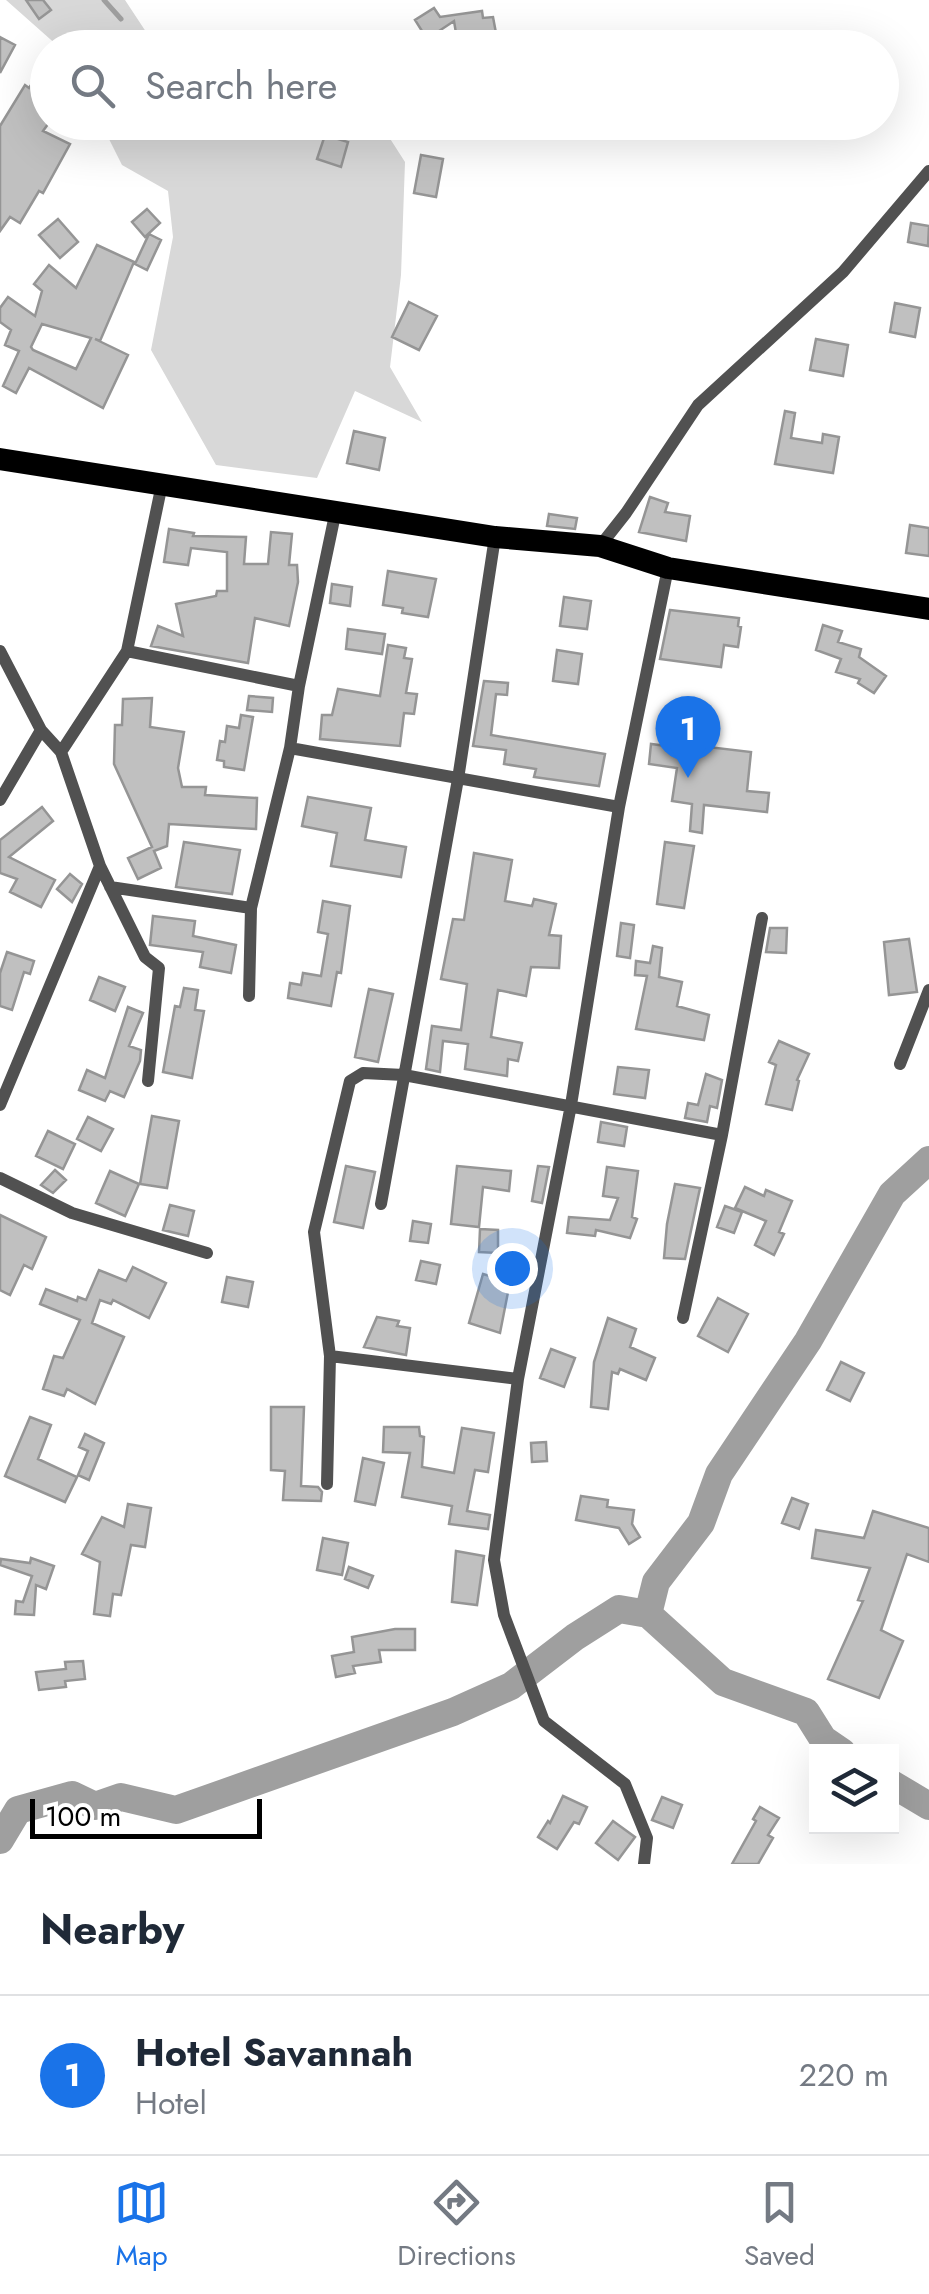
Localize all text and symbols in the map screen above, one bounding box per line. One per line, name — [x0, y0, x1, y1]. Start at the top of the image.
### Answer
search box — [30, 30, 899, 140]
icon: search — [65, 58, 120, 113]
text: Search here — [145, 58, 337, 113]
pin: 1 — [656, 696, 720, 778]
your location — [487, 1243, 538, 1294]
map controls — [809, 1744, 899, 1834]
button: layers — [809, 1744, 899, 1834]
scale bar — [30, 1794, 262, 1838]
text: 100 m — [45, 1796, 121, 1837]
text: Nearby — [40, 1899, 184, 1960]
text: Hotel Savannah — [135, 2025, 413, 2080]
text: 1 — [64, 2052, 81, 2098]
text: 220 m — [799, 2052, 889, 2098]
text: Hotel — [135, 2080, 207, 2126]
tab: Map — [114, 2175, 169, 2276]
tab: Directions — [397, 2175, 516, 2276]
tab: Saved — [744, 2175, 815, 2276]

